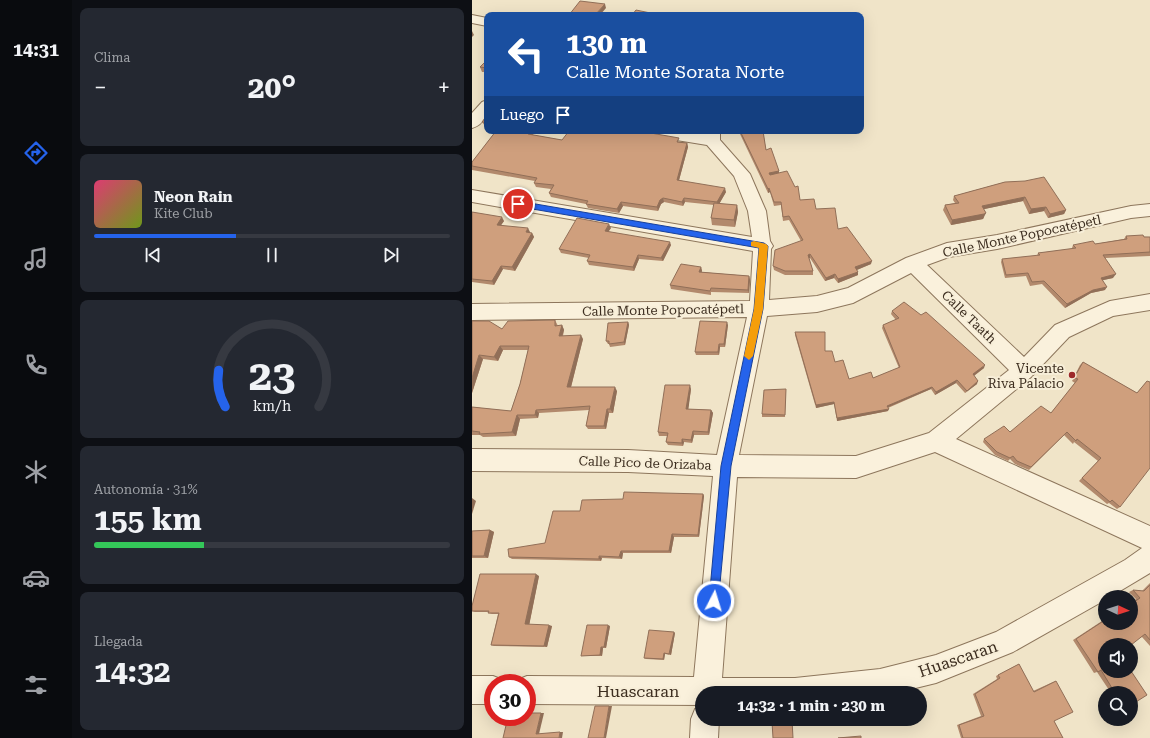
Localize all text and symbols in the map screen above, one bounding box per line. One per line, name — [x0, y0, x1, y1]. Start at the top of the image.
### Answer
text: 130 m — [566, 27, 647, 60]
icon: left — [500, 28, 552, 80]
text: 14:31 — [13, 39, 59, 60]
text: Clima — [94, 50, 130, 65]
text: Calle Monte Sorata Norte — [566, 61, 784, 82]
text: 20° — [248, 70, 296, 105]
text: − — [94, 75, 106, 100]
text: + — [438, 75, 450, 100]
icon: arrive — [552, 104, 574, 126]
text: Luego — [500, 106, 544, 124]
icon: directions — [22, 139, 50, 167]
pin — [501, 187, 535, 221]
text: Neon Rain — [154, 188, 233, 206]
icon: arrive — [507, 193, 529, 215]
text: Kite Club — [154, 206, 213, 221]
street label: Calle Monte Popocatépetl — [941, 212, 1103, 260]
icon: previous — [142, 244, 164, 266]
icon: pause — [261, 244, 283, 266]
icon: next — [380, 244, 402, 266]
icon: music — [22, 245, 50, 273]
street label: Calle Taath — [939, 287, 1000, 347]
street label: Calle Monte Popocatépetl — [582, 301, 744, 319]
icon: phone — [22, 351, 50, 379]
text: 23 — [249, 351, 295, 400]
place label: Vicente Riva Palacio — [988, 361, 1064, 391]
marker: Vicente Riva Palacio — [1067, 370, 1077, 380]
text: km/h — [253, 398, 291, 414]
street label: Calle Pico de Orizaba — [578, 453, 712, 473]
icon: climate — [22, 458, 50, 486]
text: Autonomía · 31% — [94, 482, 198, 497]
text: 155 km — [94, 502, 202, 537]
icon: car — [22, 564, 50, 592]
position arrow — [693, 580, 735, 622]
north arrow — [1098, 590, 1138, 630]
map controls — [1098, 590, 1138, 726]
text: Llegada — [94, 634, 143, 649]
street label: Huascaran — [916, 637, 1000, 681]
button: sound — [1098, 638, 1138, 678]
text: 14:32 — [94, 654, 171, 689]
icon: filters — [22, 671, 50, 699]
speed limit sign: 30 — [484, 674, 536, 726]
street label: Huascaran — [597, 682, 679, 701]
button: search — [1098, 686, 1138, 726]
text: 14:32 · 1 min · 230 m — [737, 697, 885, 715]

